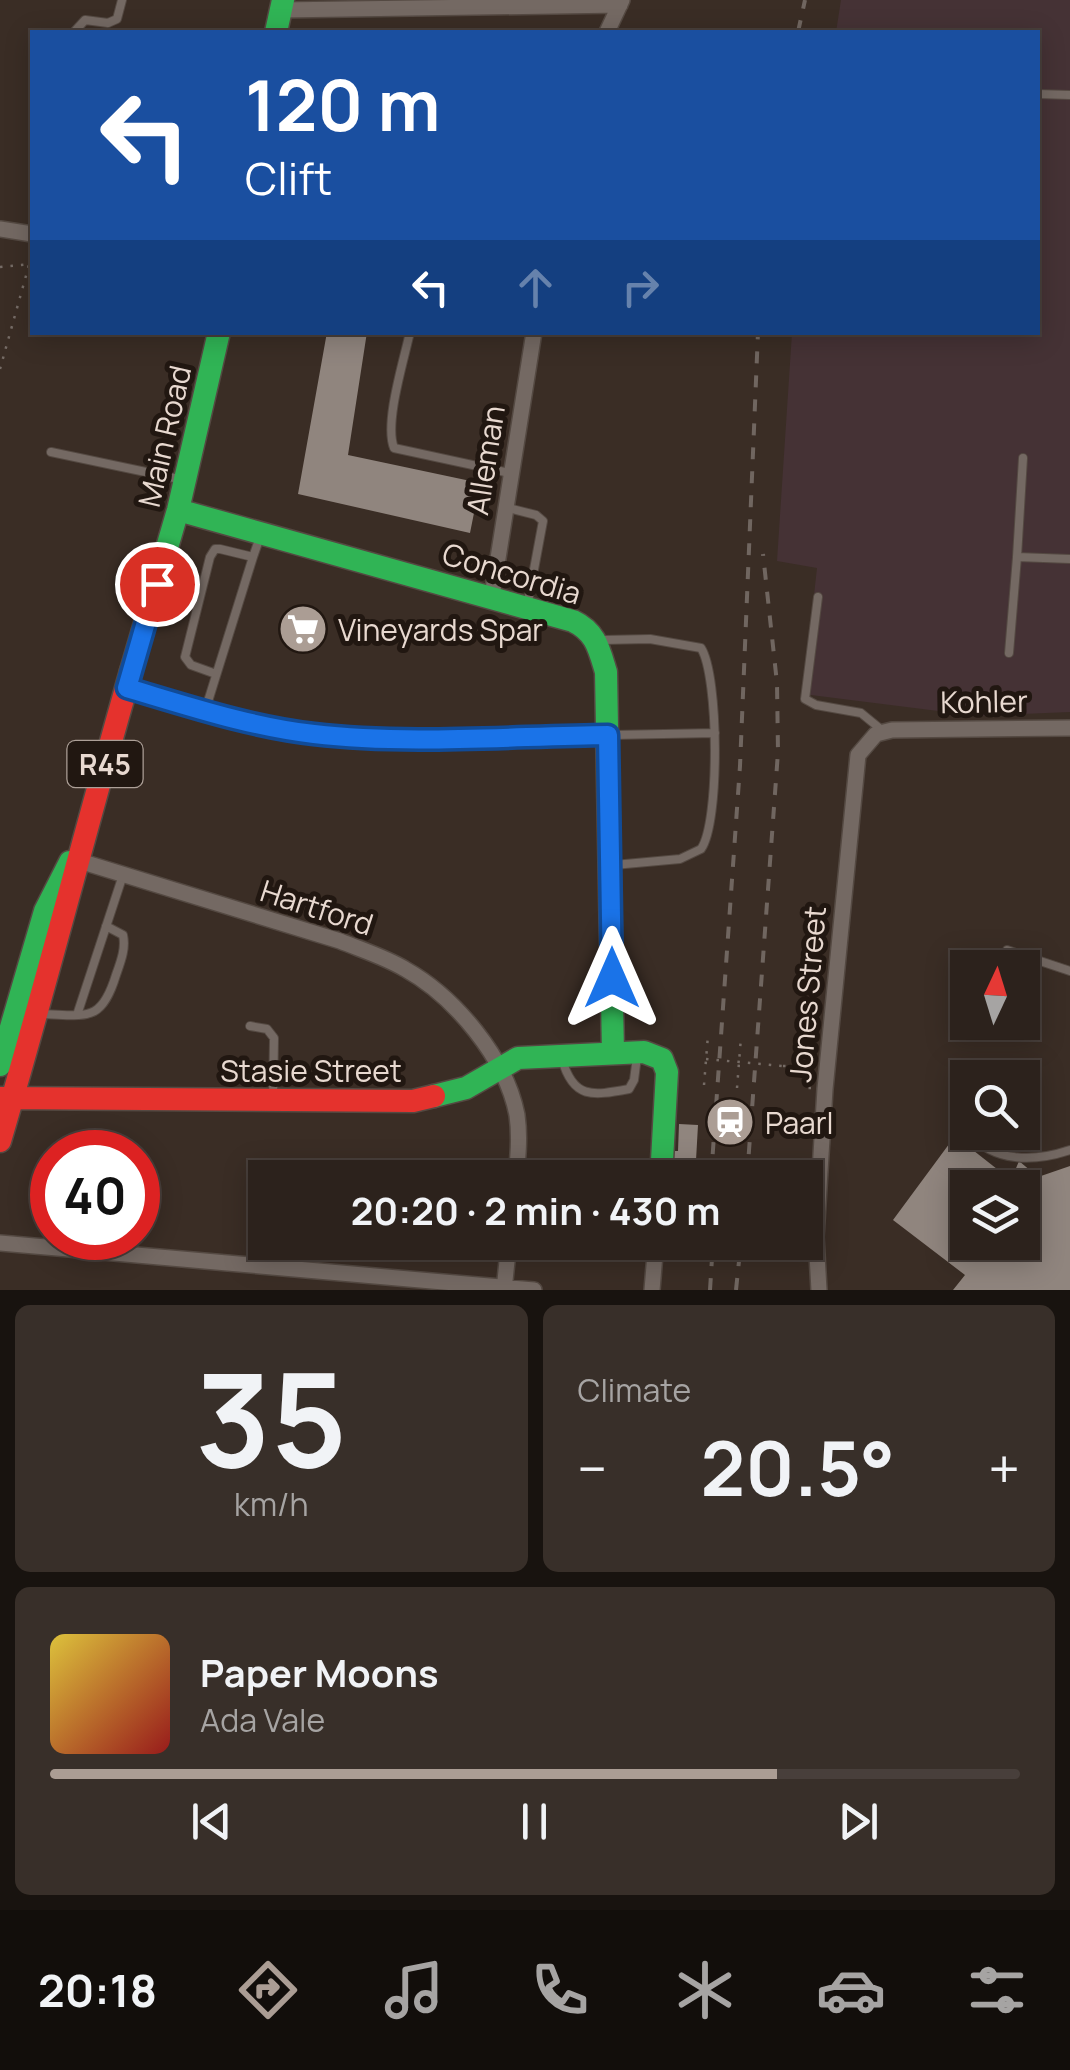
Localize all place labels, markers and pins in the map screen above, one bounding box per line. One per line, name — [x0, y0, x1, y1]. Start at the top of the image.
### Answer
pin — [115, 542, 200, 627]
supermarket icon: Vineyards Spar — [277, 603, 329, 655]
place label: Vineyards Spar — [338, 609, 543, 650]
station icon: Paarl — [704, 1096, 756, 1148]
place label: Paarl — [765, 1102, 834, 1143]

